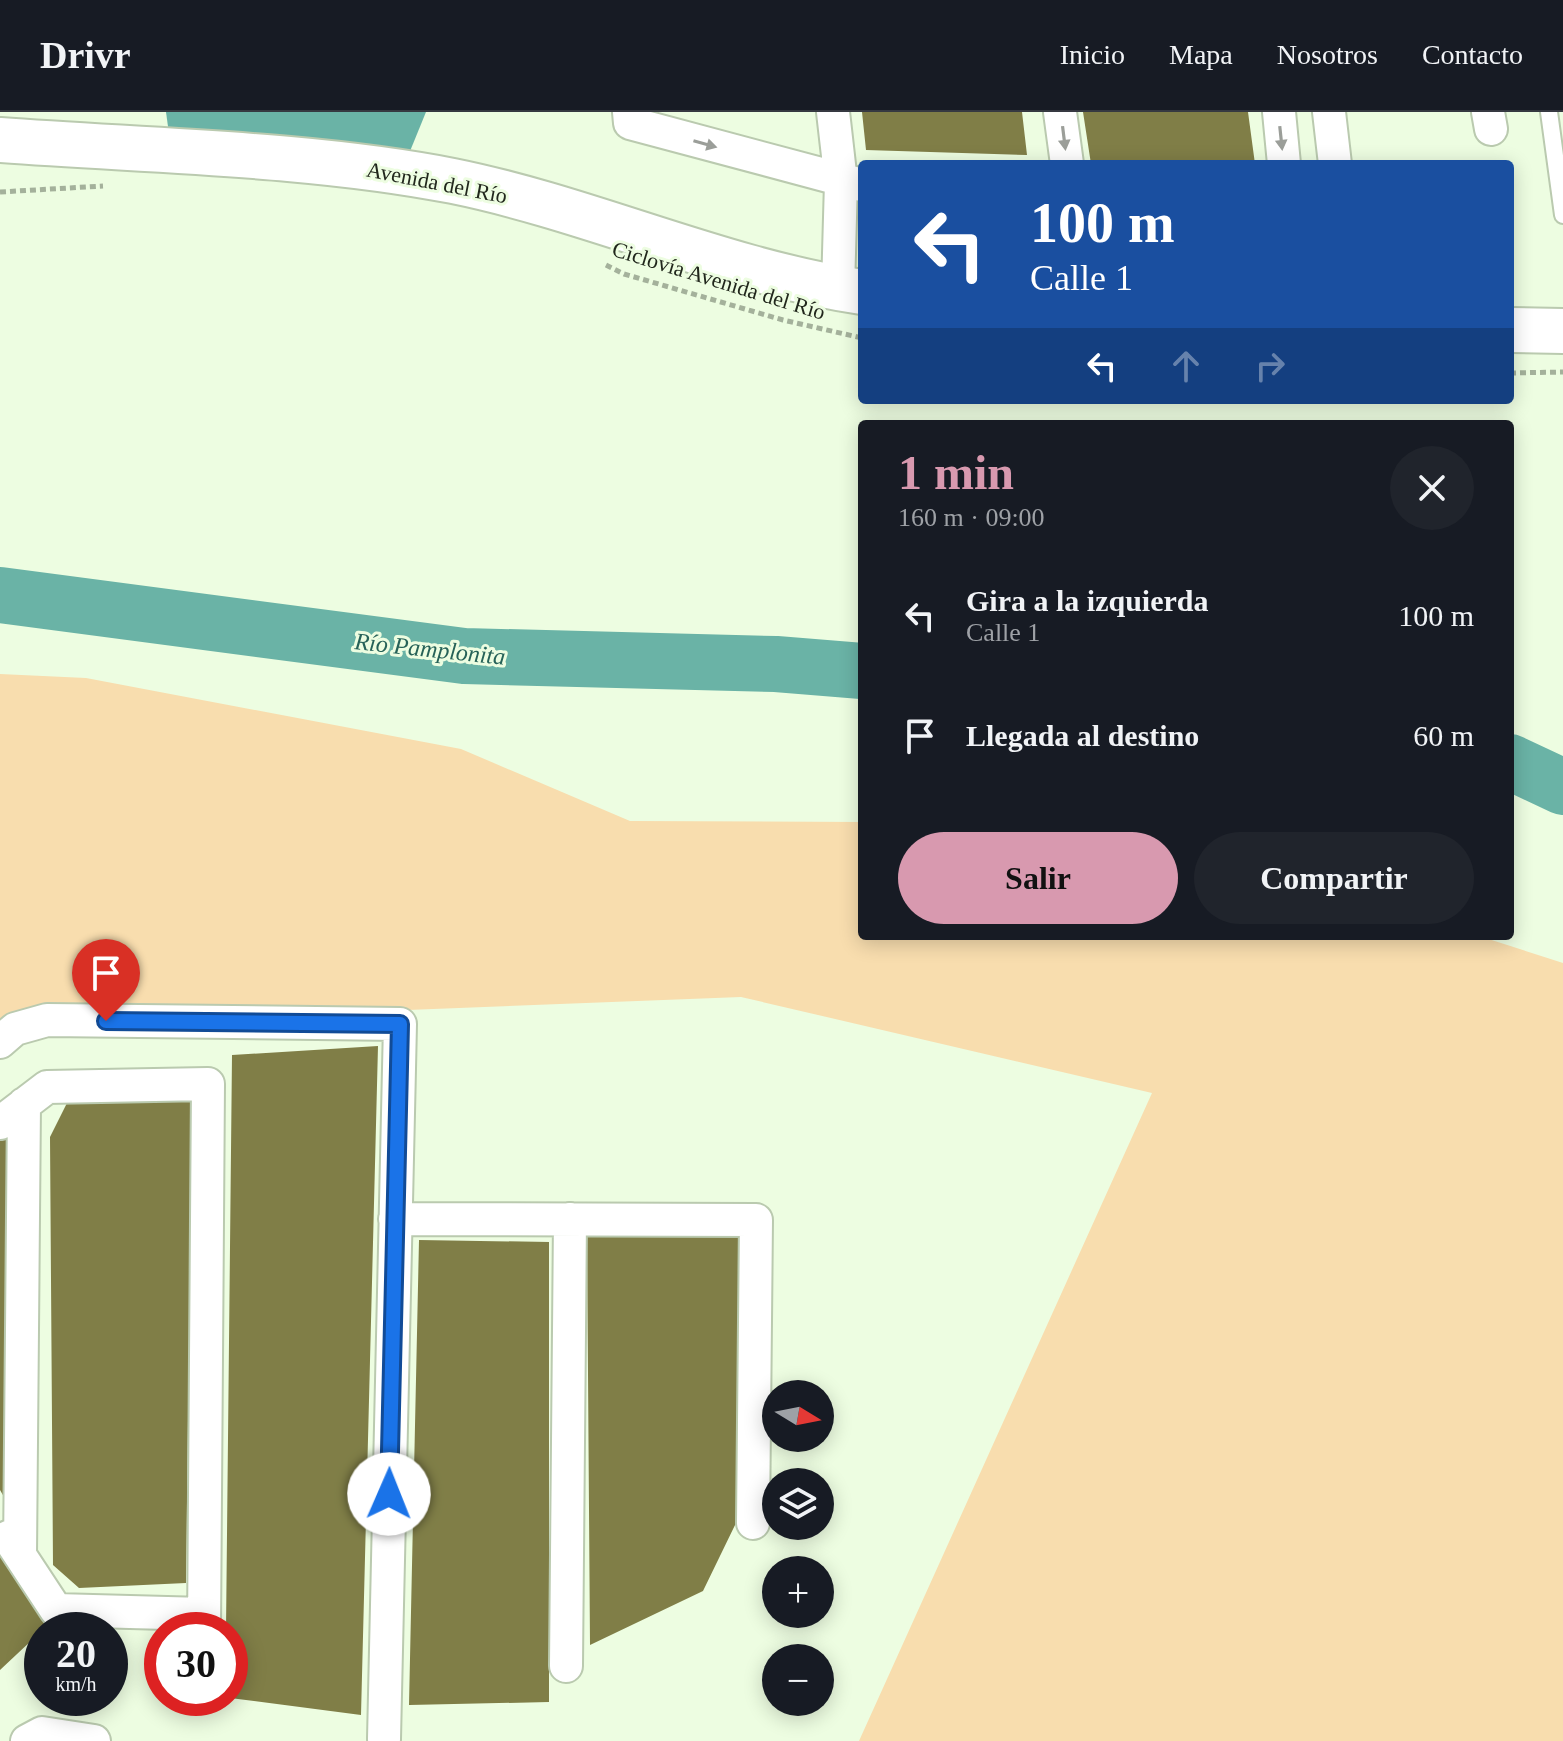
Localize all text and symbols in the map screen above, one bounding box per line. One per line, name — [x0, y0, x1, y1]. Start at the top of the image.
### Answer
text: Drivr — [40, 34, 131, 76]
text: Inicio — [1060, 39, 1125, 70]
text: Mapa — [1169, 39, 1233, 70]
text: Nosotros — [1277, 39, 1378, 70]
text: Contacto — [1422, 39, 1523, 70]
one-way arrow — [1057, 126, 1070, 151]
one-way arrow — [1275, 126, 1288, 151]
one-way arrow — [694, 138, 718, 151]
street label: Avenida del Río — [365, 157, 509, 208]
icon: left — [898, 192, 1002, 296]
text: 100 m — [1030, 192, 1175, 254]
street label: Ciclovía Avenida del Río — [609, 236, 828, 325]
text: Calle 1 — [1030, 258, 1133, 298]
icon: left — [1080, 344, 1124, 388]
icon: ahead — [1164, 344, 1208, 388]
icon: right — [1248, 344, 1292, 388]
text: 1 min — [898, 446, 1014, 499]
button: close — [1390, 446, 1474, 530]
text: 160 m · 09:00 — [898, 503, 1045, 532]
text: Gira a la izquierda — [966, 584, 1209, 617]
icon: left — [898, 594, 942, 638]
text: 100 m — [1398, 599, 1474, 632]
text: Calle 1 — [966, 618, 1040, 647]
water label: Río Pamplonita — [352, 628, 507, 670]
icon: arrive — [898, 714, 942, 758]
text: Llegada al destino — [966, 719, 1199, 752]
text: 60 m — [1413, 719, 1474, 752]
button: Salir — [898, 832, 1178, 924]
button: Compartir — [1194, 832, 1474, 924]
pin — [72, 939, 140, 1021]
icon: arrive — [84, 951, 128, 995]
north arrow — [762, 1380, 834, 1452]
map controls — [762, 1380, 834, 1716]
position arrow — [347, 1452, 431, 1536]
button: layers — [762, 1468, 834, 1540]
button: + — [762, 1556, 834, 1628]
speed limit sign: 30 — [144, 1612, 248, 1716]
text: 20 — [56, 1631, 96, 1676]
button: − — [762, 1644, 834, 1716]
text: km/h — [55, 1673, 97, 1695]

